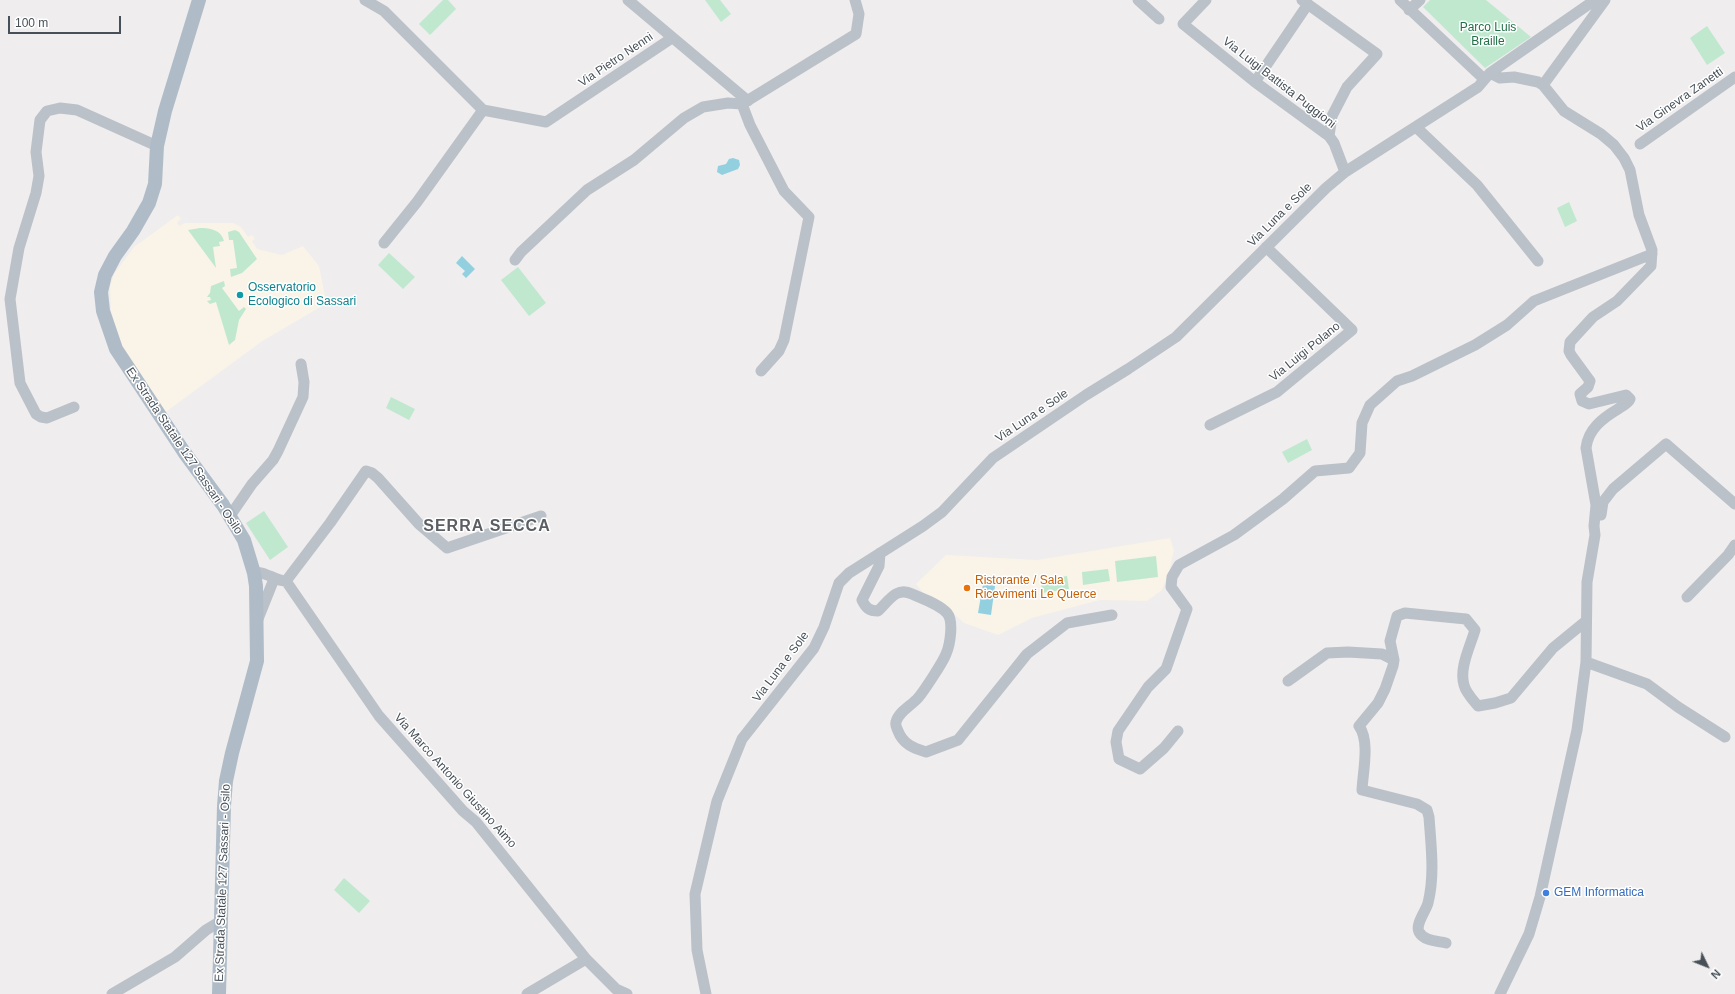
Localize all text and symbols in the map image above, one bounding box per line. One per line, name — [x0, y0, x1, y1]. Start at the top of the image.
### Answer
scale bar — [10, 8, 123, 34]
text: 100 m — [15, 16, 48, 30]
park label: Parco Luis Braille — [1460, 21, 1516, 49]
street label: Via Pietro Nenni — [576, 30, 656, 90]
street label: Via Luigi Battista Puggioni — [1220, 34, 1338, 132]
street label: Via Ginevra Zanetti — [1634, 65, 1726, 135]
street label: Via Luna e Sole — [1245, 180, 1315, 250]
place label: Osservatorio Ecologico di Sassari — [248, 281, 356, 309]
marker: Osservatorio Ecologico di Sassari — [235, 290, 245, 300]
street label: Via Luigi Polano — [1267, 319, 1343, 385]
street label: Ex Strada Statale 127 Sassari - Osilo — [123, 365, 245, 537]
street label: Via Luna e Sole — [993, 386, 1071, 446]
district label: SERRA SECCA — [423, 517, 551, 537]
place label: Ristorante / Sala Ricevimenti Le Querce — [975, 574, 1096, 602]
marker: Ristorante / Sala Ricevimenti Le Querce — [962, 583, 972, 593]
street label: Via Luna e Sole — [750, 629, 812, 705]
street label: Via Marco Antonio Giustino Aimo — [391, 711, 519, 851]
street label: Ex Strada Statale 127 Sassari - Osilo — [212, 784, 234, 982]
place label: GEM Informatica — [1554, 886, 1644, 900]
marker: GEM Informatica — [1541, 888, 1551, 898]
north arrow — [1687, 946, 1727, 986]
text: N — [1709, 967, 1723, 981]

